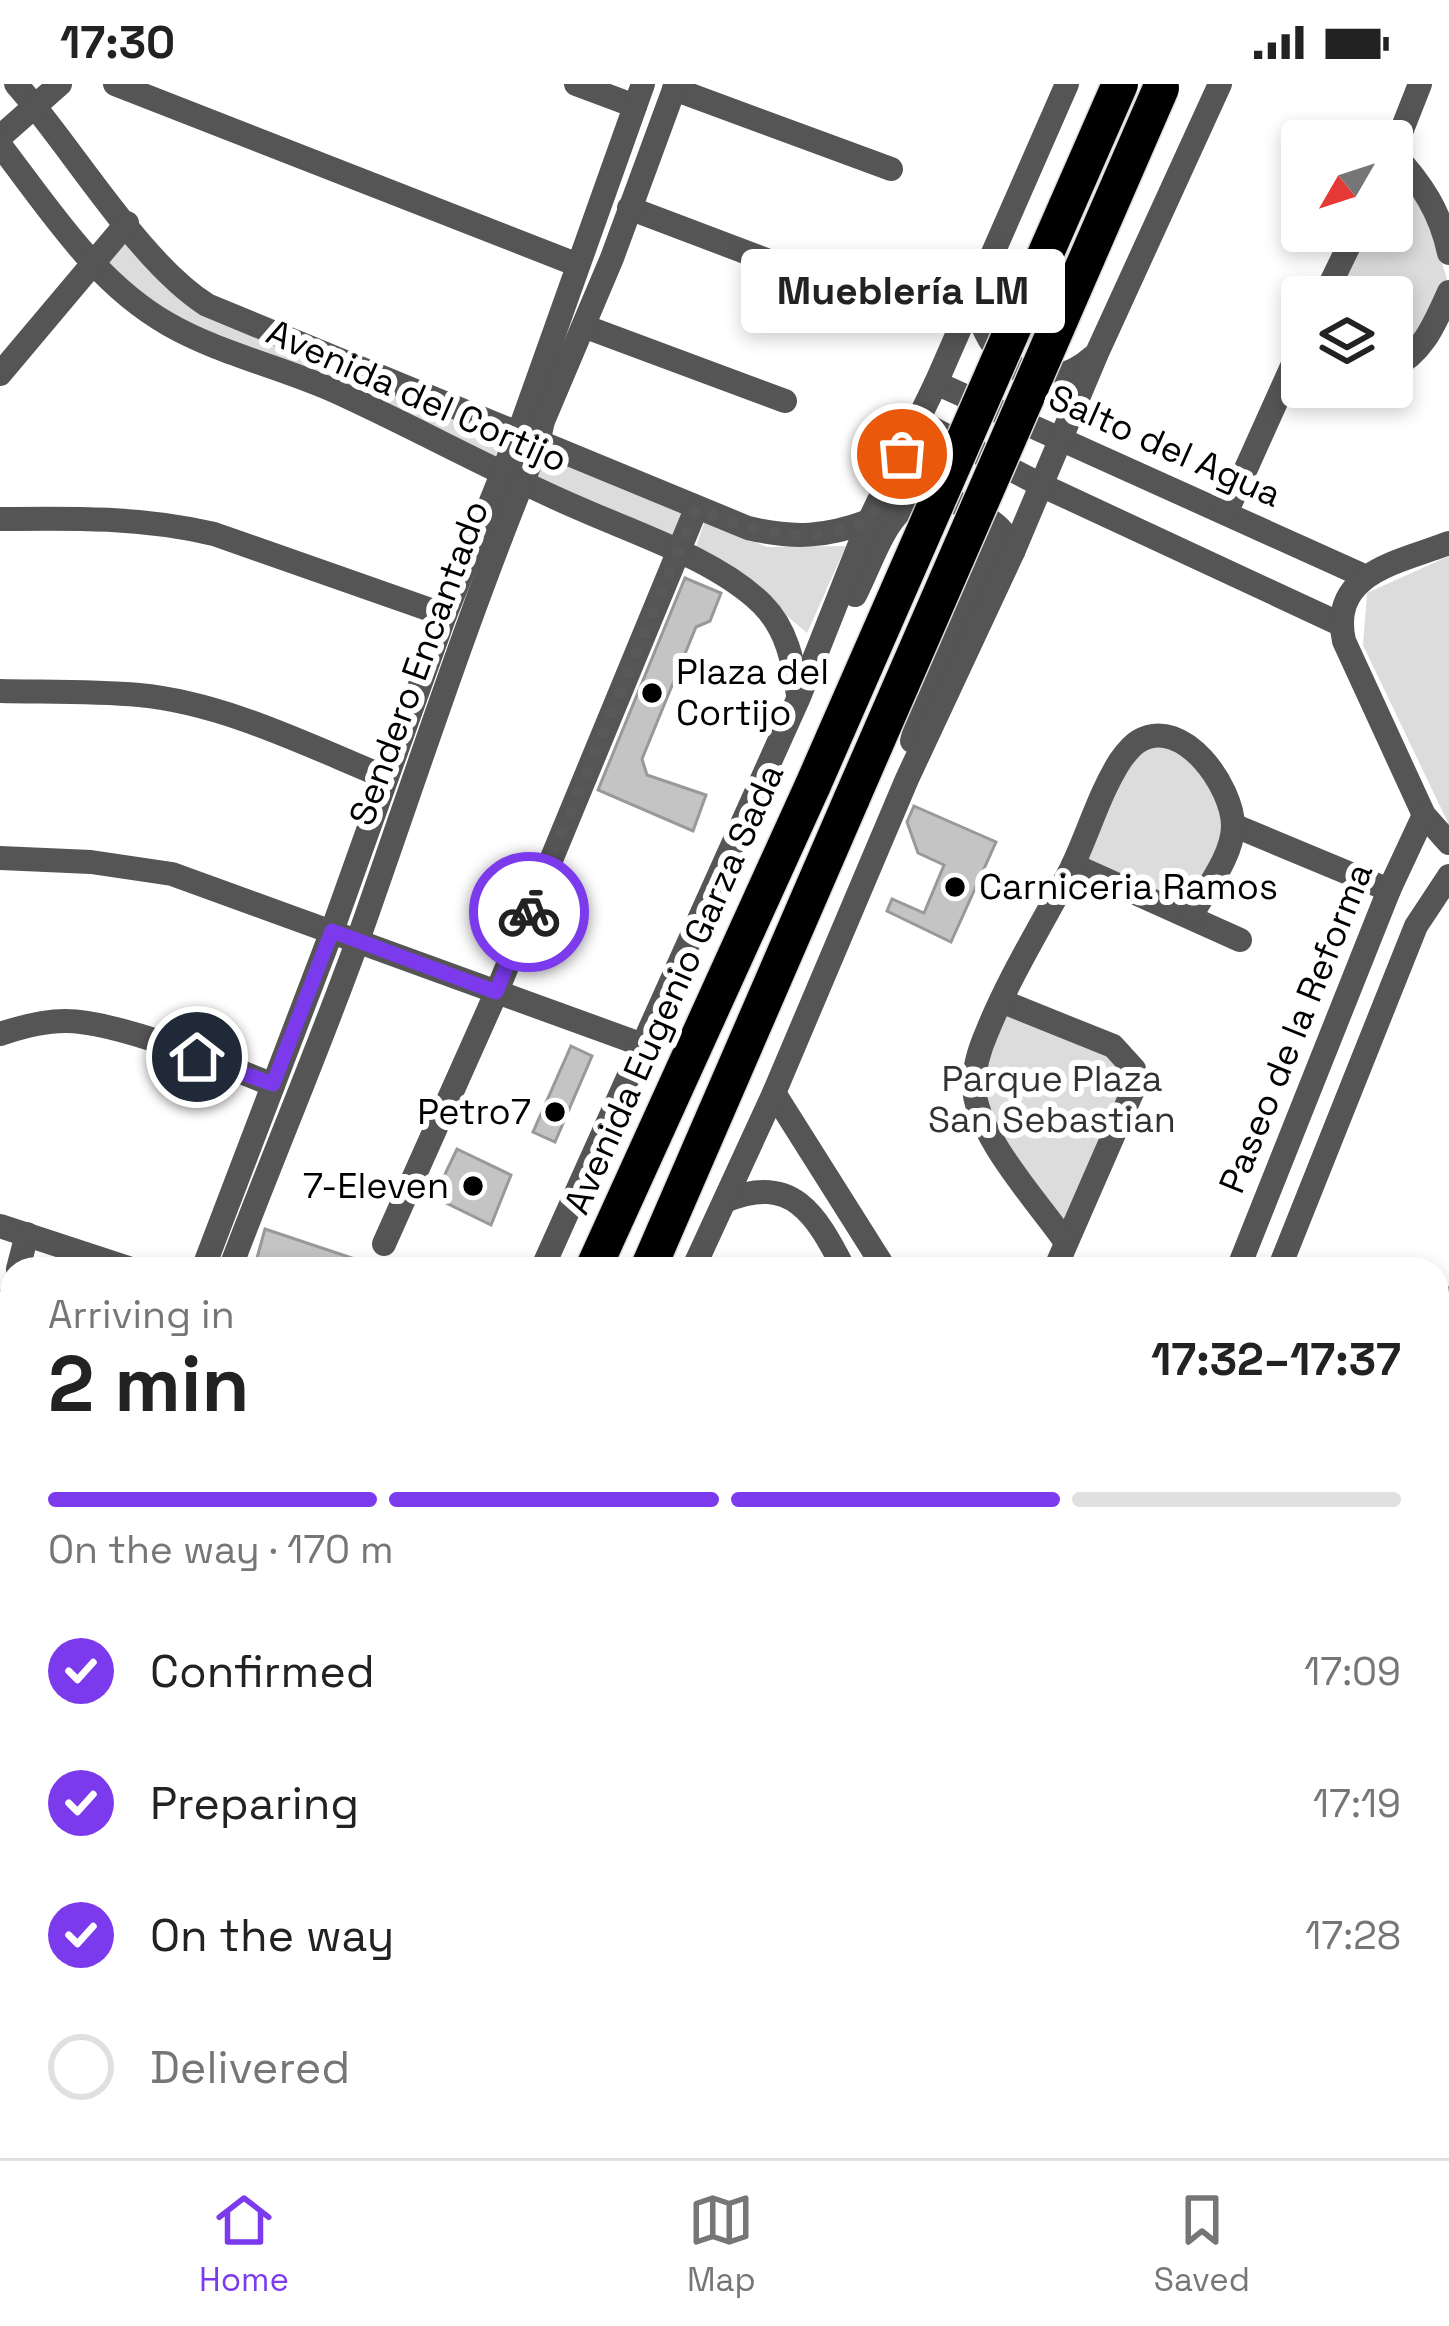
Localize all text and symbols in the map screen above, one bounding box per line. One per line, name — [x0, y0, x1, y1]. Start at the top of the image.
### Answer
text: 17:30 — [60, 14, 175, 71]
north arrow — [1281, 120, 1413, 252]
map controls — [1281, 120, 1413, 408]
callout: Mueblería LM — [740, 250, 1064, 334]
text: Mueblería LM — [777, 266, 1029, 315]
button: layers — [1281, 276, 1413, 408]
street label: Avenida del Cortijo — [260, 309, 574, 483]
street label: Salto del Agua — [1042, 374, 1288, 518]
pin — [851, 403, 953, 505]
icon: bag — [869, 421, 935, 487]
street label: Sendero Encantado — [339, 494, 499, 832]
place label: Plaza del Cortijo — [676, 649, 829, 736]
marker: Plaza del Cortijo — [639, 680, 665, 706]
street label: Avenida Eugenio Garza Sada — [554, 757, 794, 1221]
courier — [469, 852, 589, 972]
street label: Paseo de la Reforma — [1209, 856, 1383, 1200]
place label: Carniceria Ramos — [979, 864, 1278, 910]
marker: Carniceria Ramos — [942, 874, 968, 900]
icon: bike — [496, 879, 562, 945]
pin — [146, 1006, 248, 1108]
icon: home — [164, 1024, 230, 1090]
park label: Parque Plaza San Sebastian — [928, 1056, 1176, 1143]
place label: Petro7 — [417, 1089, 531, 1135]
marker: Petro7 — [542, 1099, 568, 1125]
place label: 7-Eleven — [303, 1163, 449, 1209]
marker: 7-Eleven — [460, 1173, 486, 1199]
text: Arriving in — [48, 1290, 235, 1339]
text: 17:32–17:37 — [1151, 1331, 1401, 1388]
text: 2 min — [48, 1334, 250, 1434]
text: On the way · 170 m — [48, 1525, 394, 1574]
icon: check — [48, 1638, 114, 1704]
text: Confirmed — [150, 1643, 375, 1700]
text: 17:09 — [1304, 1647, 1401, 1696]
icon: check — [48, 1770, 114, 1836]
text: Preparing — [150, 1775, 359, 1832]
text: 17:19 — [1313, 1779, 1401, 1828]
icon: check — [48, 1902, 114, 1968]
text: On the way — [150, 1907, 394, 1964]
text: 17:28 — [1305, 1911, 1401, 1960]
text: Delivered — [150, 2039, 350, 2096]
tab: Home — [199, 2187, 289, 2301]
tab: Map — [687, 2187, 756, 2301]
tab: Saved — [1154, 2187, 1250, 2301]

